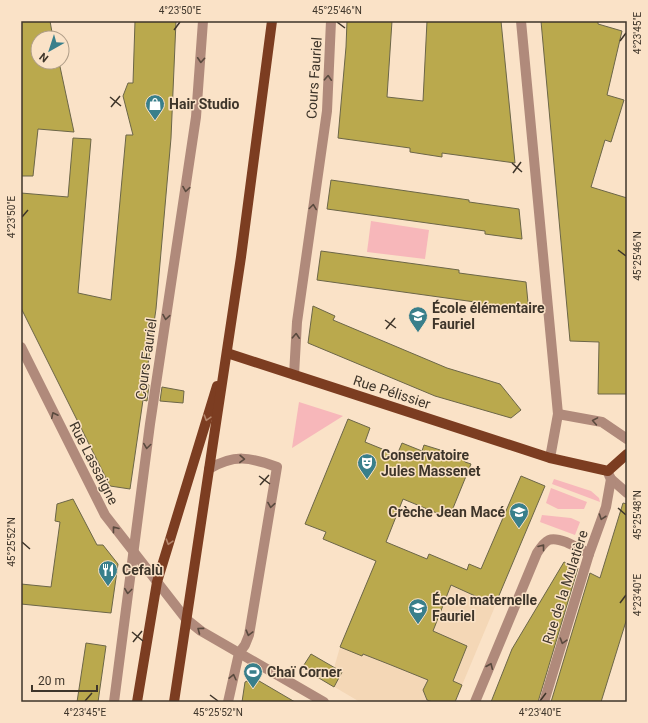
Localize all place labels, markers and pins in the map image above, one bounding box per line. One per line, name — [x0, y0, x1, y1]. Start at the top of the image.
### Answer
shop icon: Hair Studio — [144, 93, 166, 121]
place label: Hair Studio — [169, 96, 239, 112]
place label: École élémentaire Fauriel — [432, 299, 545, 332]
school or university icon: École élémentaire Fauriel — [407, 305, 429, 333]
place label: Conservatoire Jules Massenet — [381, 447, 481, 479]
theatre icon: Conservatoire Jules Massenet — [356, 452, 378, 480]
school or university icon: Crèche Jean Macé — [508, 501, 530, 529]
place label: Crèche Jean Macé — [388, 504, 505, 520]
restaurant icon: Cefalù — [97, 559, 119, 587]
place label: Cefalù — [122, 562, 163, 578]
place label: École maternelle Fauriel — [432, 591, 538, 624]
school or university icon: École maternelle Fauriel — [407, 597, 429, 625]
sports icon: Chaï Corner — [242, 661, 264, 689]
place label: Chaï Corner — [267, 664, 342, 680]

